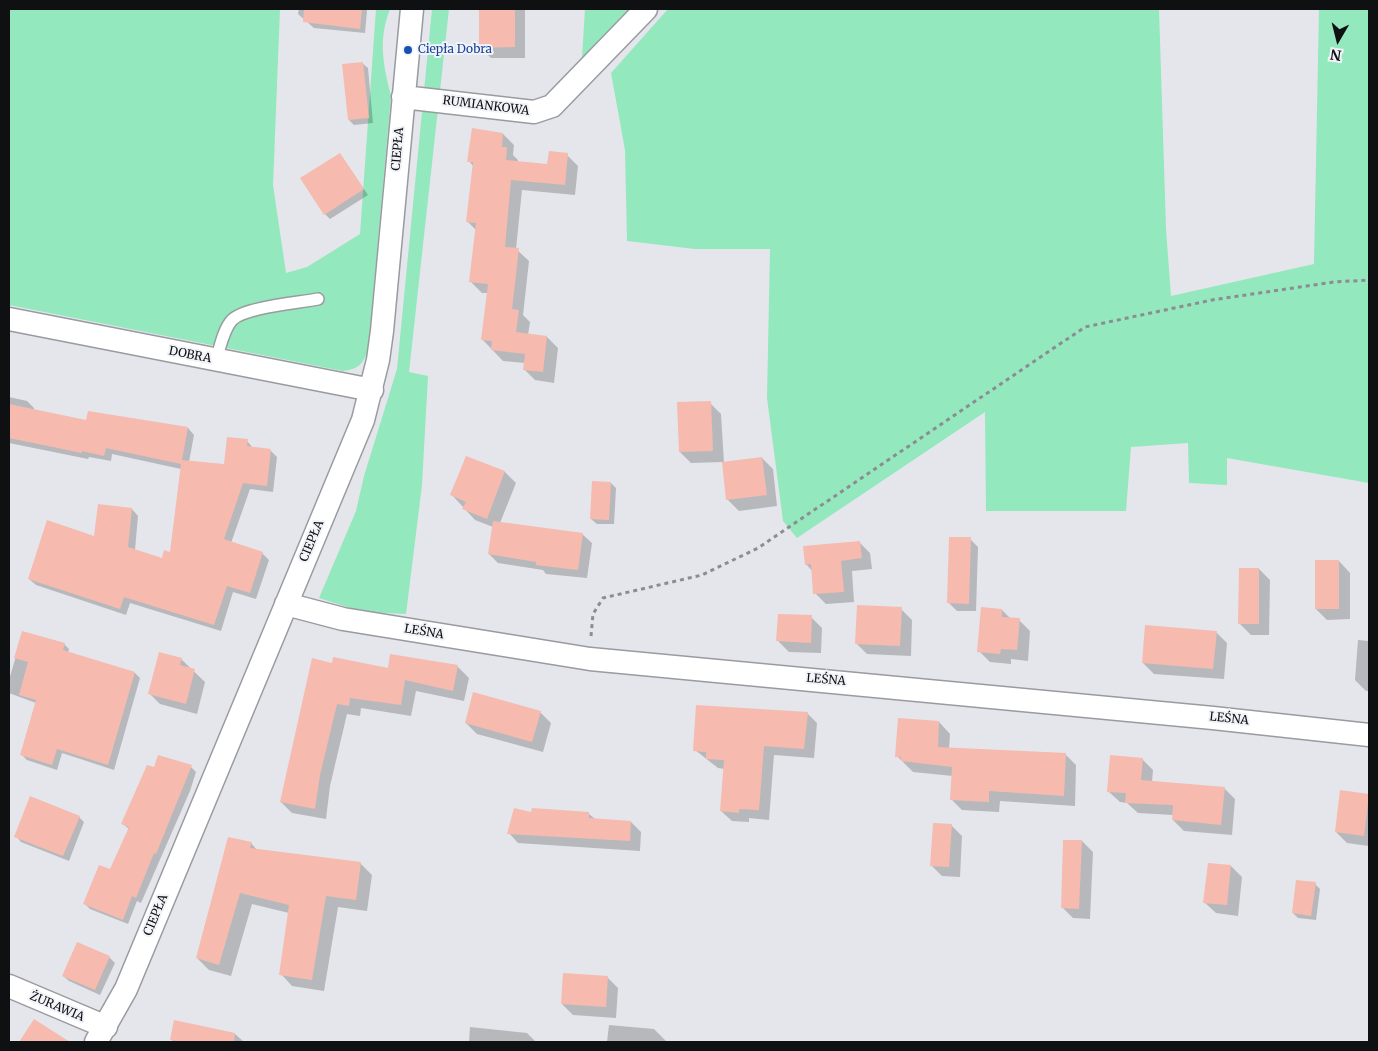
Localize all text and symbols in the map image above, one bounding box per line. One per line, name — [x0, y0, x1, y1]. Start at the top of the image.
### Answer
north arrow — [1313, 15, 1363, 65]
place label: Ciepła Dobra — [418, 43, 492, 57]
marker: Ciepła Dobra — [402, 44, 414, 56]
text: N — [1329, 45, 1343, 65]
street label: RUMIANKOWA — [442, 94, 530, 118]
street label: CIEPŁA — [389, 127, 407, 171]
street label: DOBRA — [168, 344, 212, 366]
street label: CIEPŁA — [297, 518, 327, 564]
street label: LEŚNA — [403, 622, 445, 642]
street label: LEŚNA — [806, 671, 846, 689]
street label: LEŚNA — [1209, 710, 1249, 728]
street label: CIEPŁA — [141, 892, 171, 938]
street label: ŻURAWIA — [28, 989, 86, 1025]

